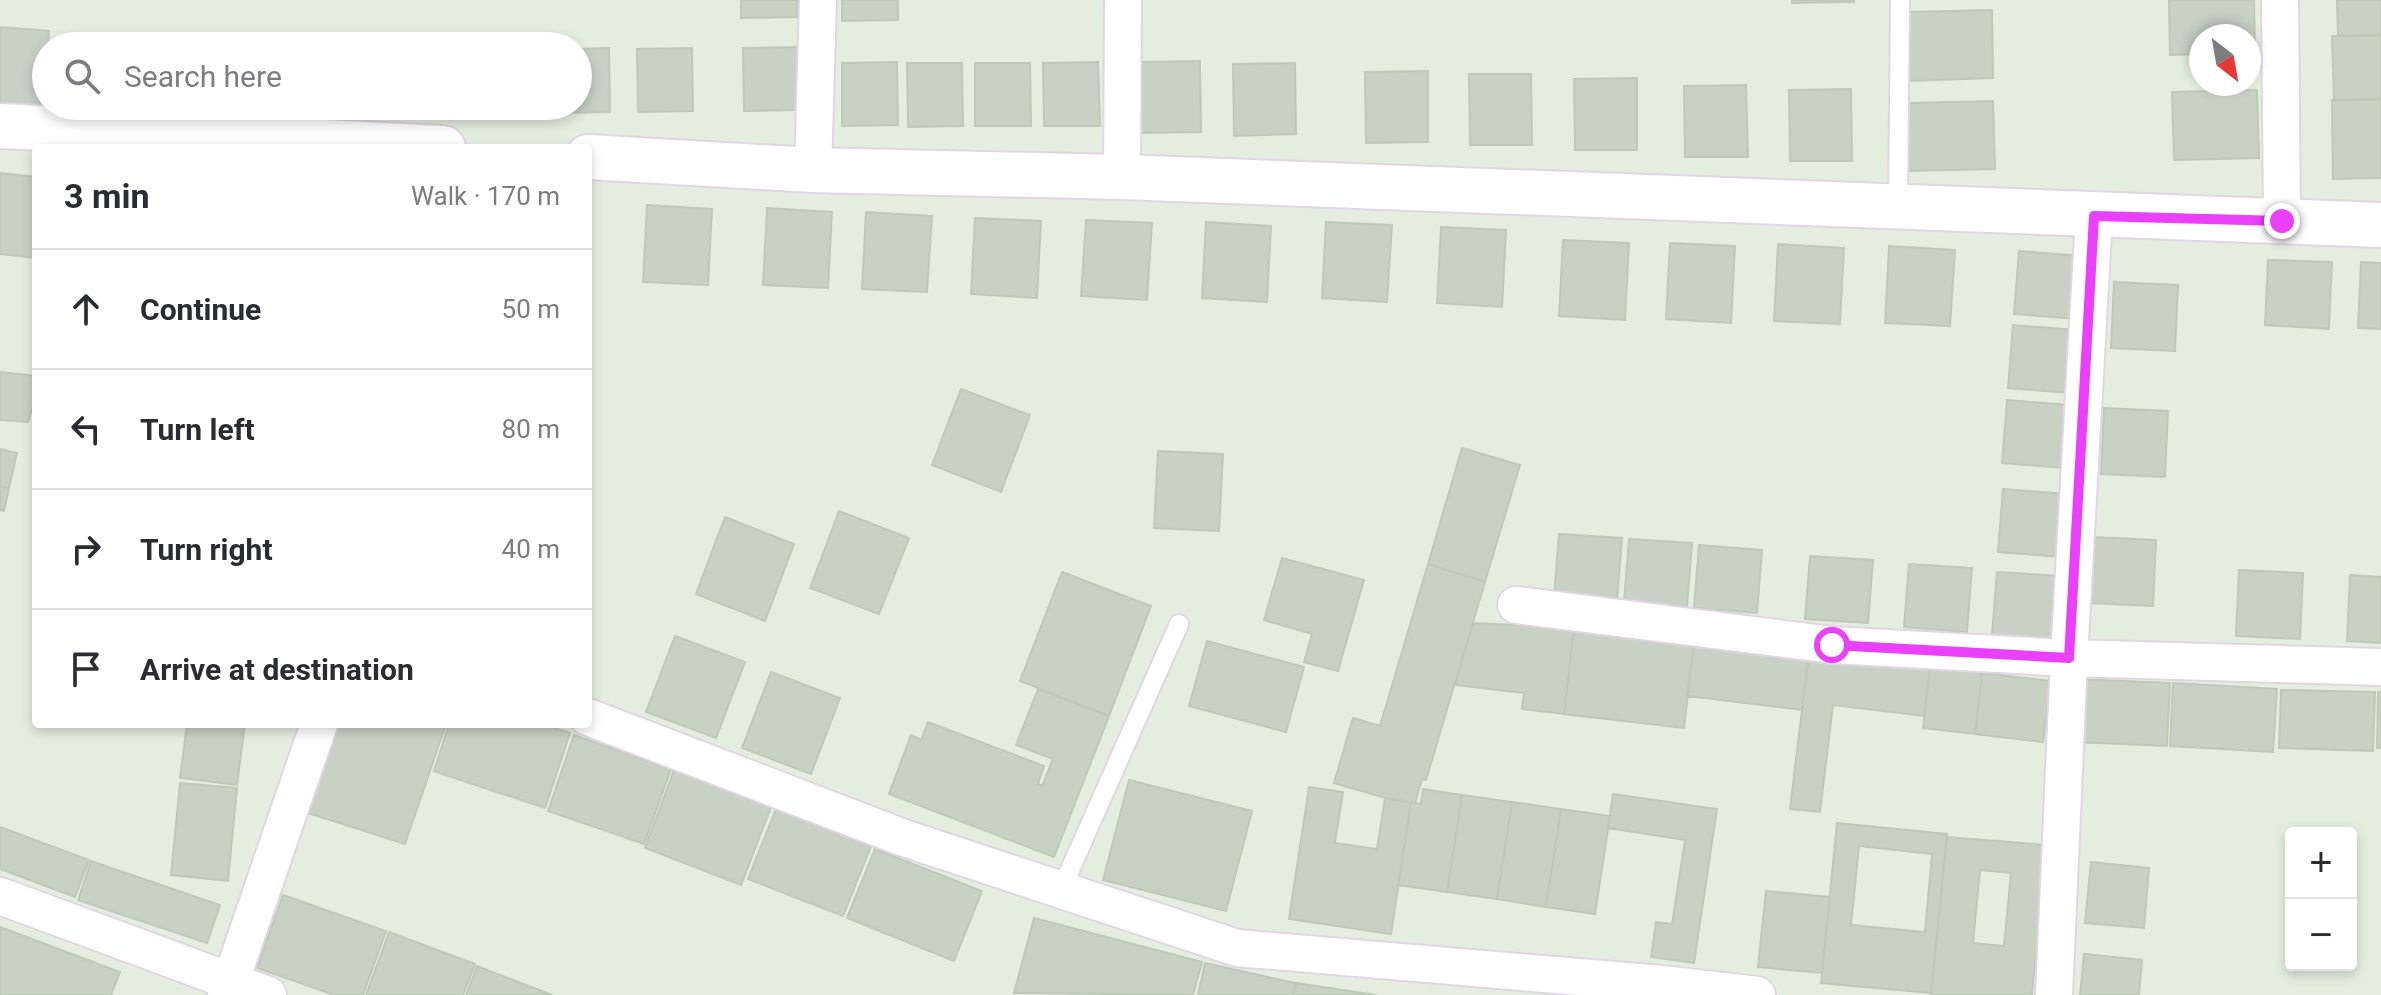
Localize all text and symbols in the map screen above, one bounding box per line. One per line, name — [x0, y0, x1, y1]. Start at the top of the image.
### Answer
north arrow — [2189, 24, 2261, 96]
search box — [32, 32, 592, 120]
icon: search — [60, 54, 104, 98]
text: Search here — [124, 59, 282, 94]
text: 3 min — [64, 176, 149, 216]
text: Walk · 170 m — [411, 181, 560, 211]
route end — [2264, 203, 2300, 239]
icon: ahead — [64, 287, 108, 331]
text: Continue — [140, 292, 261, 327]
text: 50 m — [502, 294, 560, 324]
icon: left — [64, 407, 108, 451]
text: Turn left — [140, 412, 255, 447]
text: 80 m — [502, 414, 560, 444]
icon: right — [64, 527, 108, 571]
text: Turn right — [140, 532, 273, 567]
text: 40 m — [502, 534, 560, 564]
route start — [1814, 627, 1850, 663]
icon: arrive — [64, 647, 108, 691]
text: Arrive at destination — [140, 652, 414, 687]
map controls — [2285, 827, 2357, 971]
button: + — [2285, 827, 2357, 899]
button: − — [2285, 899, 2357, 971]

